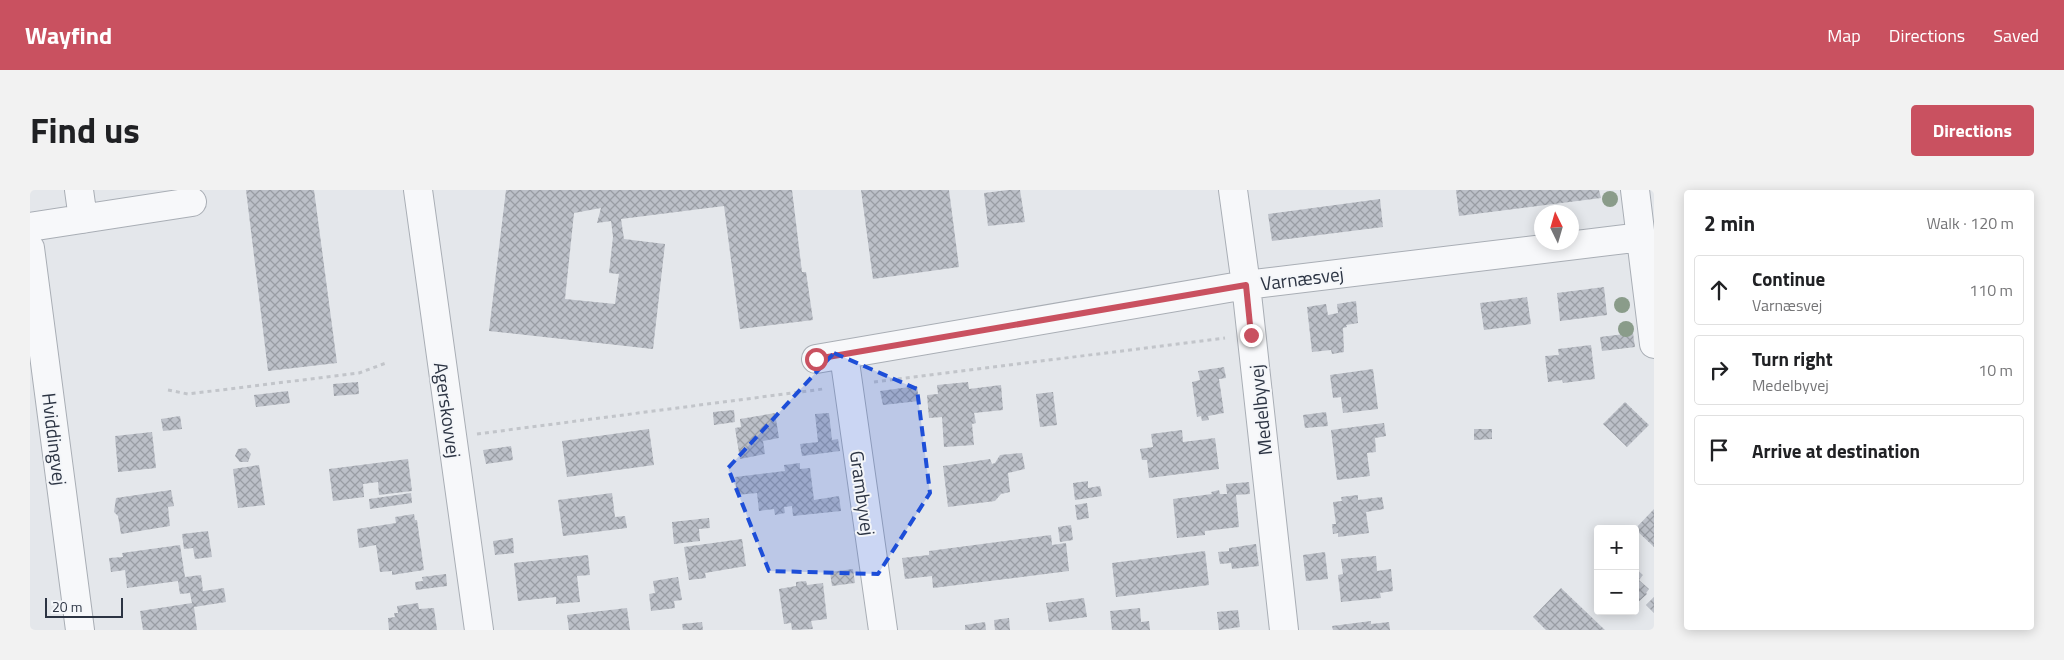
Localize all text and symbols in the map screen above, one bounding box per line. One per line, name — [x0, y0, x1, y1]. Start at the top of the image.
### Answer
text: Wayfind — [25, 17, 112, 53]
text: Map — [1827, 22, 1861, 49]
text: Directions — [1889, 22, 1965, 49]
text: Saved — [1993, 22, 2039, 49]
text: Find us — [30, 103, 140, 157]
button: Directions — [1911, 105, 2034, 156]
north arrow — [1534, 205, 1579, 250]
text: 2 min — [1704, 207, 1755, 239]
text: Walk · 120 m — [1926, 211, 2014, 235]
street label: Varnæsvej — [1259, 259, 1345, 297]
text: Continue — [1752, 264, 1825, 293]
icon: ahead — [1705, 276, 1733, 304]
text: 110 m — [1969, 278, 2013, 302]
text: Varnæsvej — [1752, 293, 1822, 317]
route end — [1240, 324, 1263, 347]
text: Turn right — [1752, 344, 1833, 373]
route start — [805, 348, 828, 371]
icon: right — [1705, 356, 1733, 384]
text: 10 m — [1978, 358, 2013, 382]
street label: Agerskovvej — [427, 360, 469, 460]
street label: Medelbyvej — [1241, 363, 1279, 457]
text: Medelbyvej — [1752, 373, 1829, 397]
street label: Hviddingvej — [35, 391, 75, 487]
icon: arrive — [1705, 436, 1733, 464]
text: Arrive at destination — [1752, 436, 1920, 465]
street label: Grambyvej — [843, 449, 883, 537]
map controls — [1594, 525, 1639, 615]
button: + — [1594, 525, 1639, 570]
button: − — [1594, 570, 1639, 615]
scale bar — [45, 595, 122, 618]
text: 20 m — [52, 596, 82, 617]

